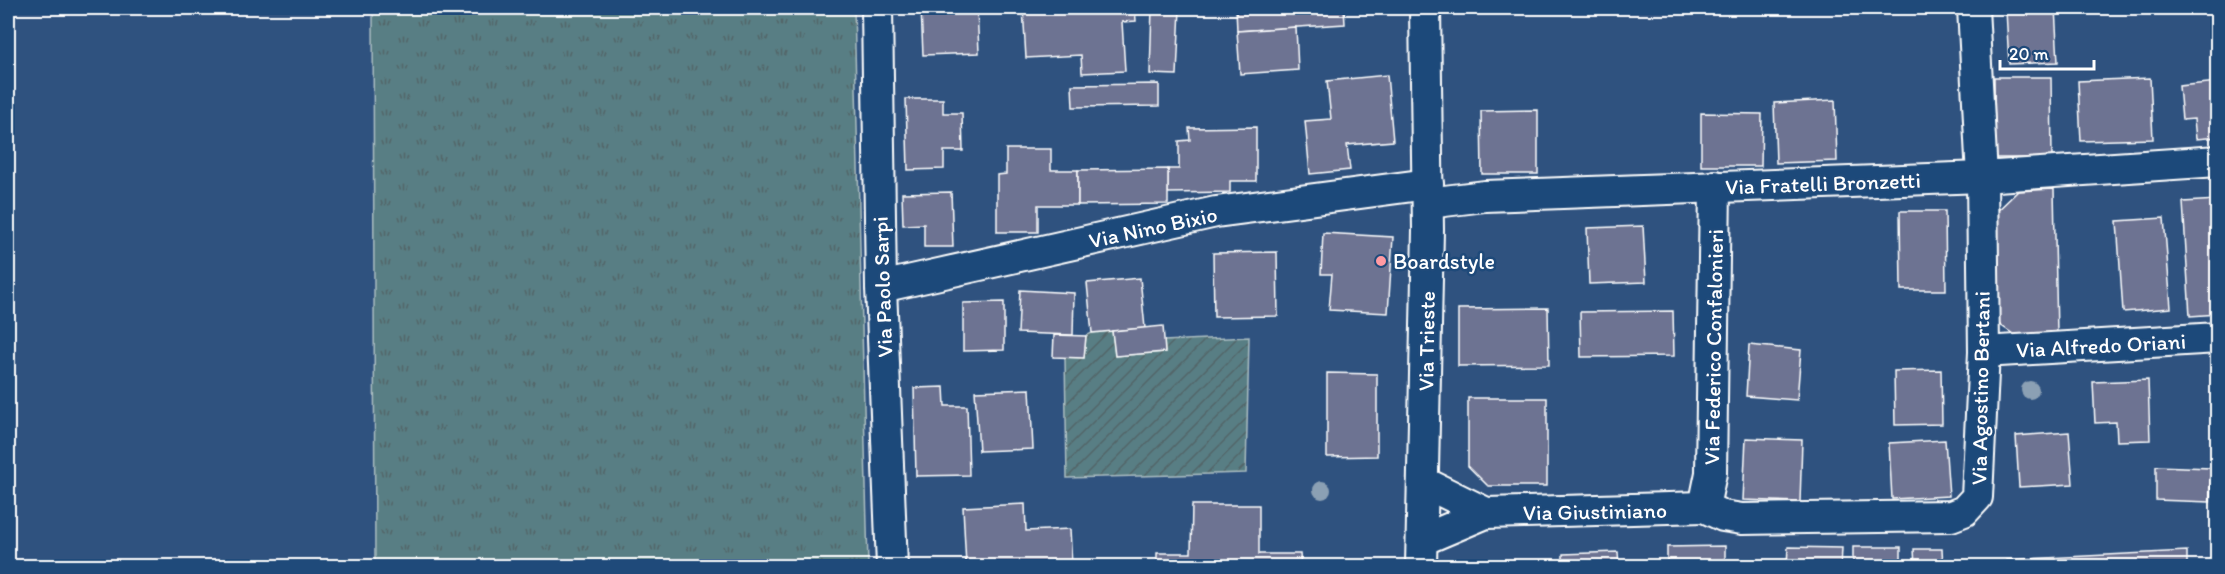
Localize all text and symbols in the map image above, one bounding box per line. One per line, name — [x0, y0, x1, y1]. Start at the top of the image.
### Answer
scale bar — [2000, 33, 2094, 71]
text: 20 m — [2009, 43, 2049, 65]
street label: Via Fratelli Bronzetti — [1725, 167, 1921, 200]
street label: Via Nino Bixio — [1086, 201, 1220, 254]
street label: Via Paolo Sarpi — [867, 216, 898, 358]
street label: Via Federico Confalonieri — [1698, 229, 1729, 465]
place label: Boardstyle — [1393, 248, 1495, 275]
marker: Boardstyle — [1374, 254, 1388, 268]
street label: Via Trieste — [1412, 291, 1441, 391]
street label: Via Agostino Bertani — [1965, 291, 1996, 485]
street label: Via Alfredo Oriani — [2015, 328, 2187, 363]
street label: Via Giustiniano — [1523, 497, 1667, 526]

